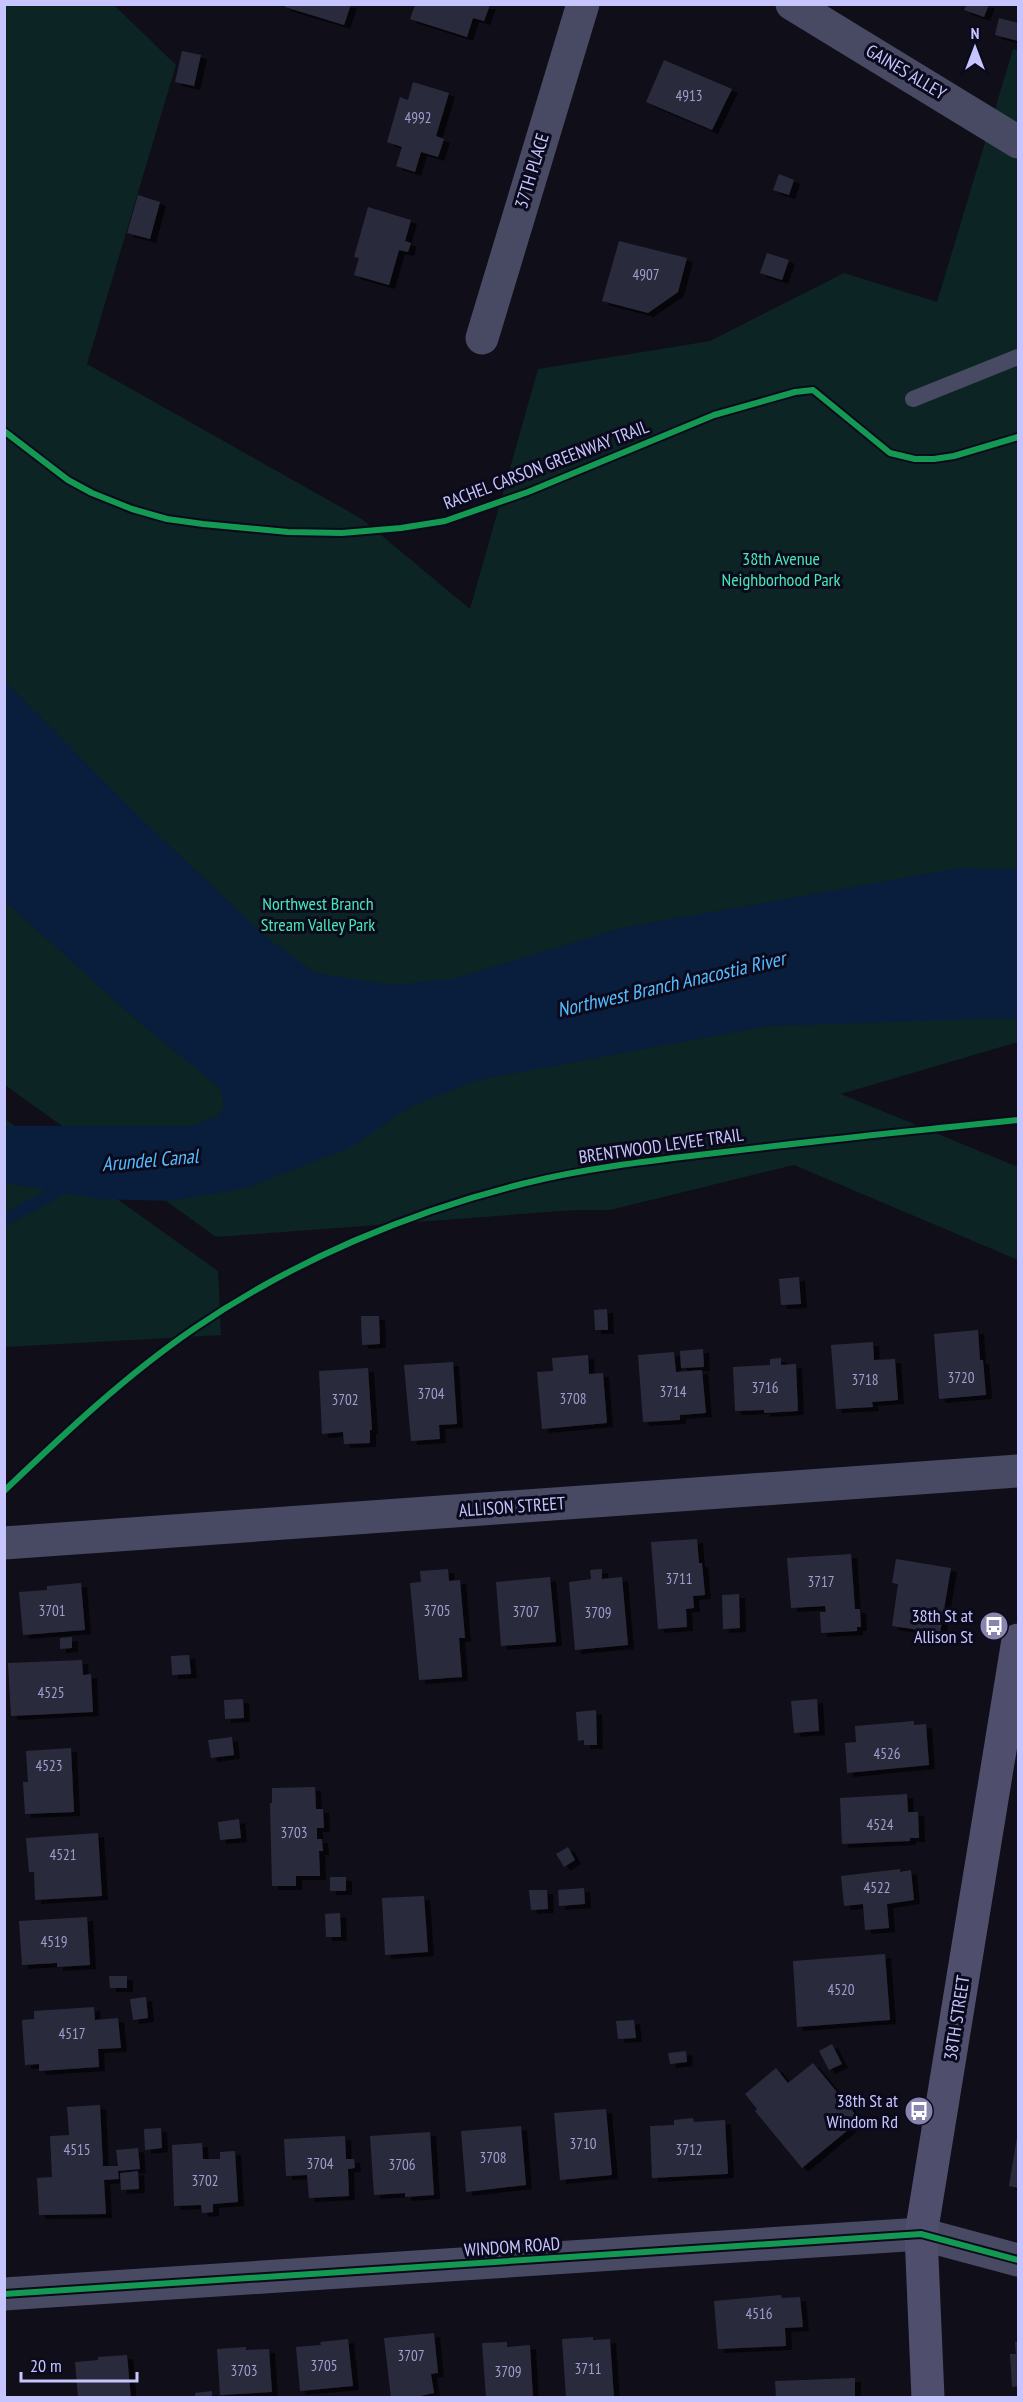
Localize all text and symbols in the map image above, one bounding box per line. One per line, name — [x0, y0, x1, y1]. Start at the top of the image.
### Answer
north arrow — [945, 18, 1005, 78]
text: N — [971, 23, 979, 43]
street label: GAINES ALLEY — [862, 39, 951, 105]
house number: 4913 — [675, 86, 703, 105]
house number: 4992 — [404, 108, 432, 127]
street label: 37TH PLACE — [509, 130, 554, 211]
house number: 4907 — [632, 265, 660, 284]
street label: RACHEL CARSON GREENWAY TRAIL — [440, 415, 652, 514]
park label: 38th Avenue Neighborhood Park — [721, 547, 841, 591]
park label: Northwest Branch Stream Valley Park — [261, 892, 375, 936]
water label: Northwest Branch Anacostia River — [554, 945, 790, 1023]
street label: BRENTWOOD LEVEE TRAIL — [577, 1122, 745, 1168]
water label: Arundel Canal — [101, 1143, 202, 1177]
house number: 3720 — [947, 1368, 975, 1387]
house number: 3718 — [851, 1370, 879, 1389]
house number: 3716 — [751, 1378, 779, 1397]
house number: 3714 — [659, 1382, 687, 1401]
house number: 3704 — [417, 1384, 445, 1403]
house number: 3708 — [559, 1389, 587, 1408]
house number: 3702 — [331, 1390, 359, 1409]
street label: ALLISON STREET — [458, 1491, 566, 1522]
house number: 3711 — [665, 1569, 693, 1588]
house number: 3717 — [807, 1572, 835, 1591]
house number: 3701 — [38, 1601, 66, 1620]
house number: 3705 — [423, 1601, 451, 1620]
house number: 3707 — [512, 1602, 540, 1621]
house number: 3709 — [584, 1603, 612, 1622]
place label: 38th St at Allison St — [911, 1604, 973, 1648]
bus stop icon: 38th St at Allison St — [978, 1610, 1010, 1642]
house number: 4525 — [37, 1683, 65, 1702]
house number: 4526 — [873, 1744, 901, 1763]
house number: 4523 — [35, 1756, 63, 1775]
house number: 4524 — [866, 1815, 894, 1834]
house number: 3703 — [280, 1823, 308, 1842]
house number: 4521 — [49, 1845, 77, 1864]
house number: 4522 — [863, 1878, 891, 1897]
house number: 4519 — [40, 1932, 68, 1951]
street label: 38TH STREET — [938, 1974, 975, 2062]
house number: 4520 — [827, 1980, 855, 1999]
house number: 4517 — [58, 2024, 86, 2043]
place label: 38th St at Windom Rd — [827, 2089, 898, 2133]
bus stop icon: 38th St at Windom Rd — [903, 2095, 935, 2127]
house number: 3710 — [569, 2134, 597, 2153]
house number: 4515 — [63, 2140, 91, 2159]
house number: 3712 — [675, 2140, 703, 2159]
house number: 3708 — [479, 2148, 507, 2167]
house number: 3704 — [306, 2154, 334, 2173]
house number: 3706 — [388, 2155, 416, 2174]
house number: 3702 — [191, 2171, 219, 2190]
street label: WINDOM ROAD — [463, 2232, 561, 2261]
house number: 4516 — [745, 2304, 773, 2323]
scale bar — [21, 2345, 136, 2383]
house number: 3707 — [397, 2346, 425, 2365]
text: 20 m — [30, 2354, 62, 2377]
house number: 3705 — [310, 2356, 338, 2375]
house number: 3711 — [574, 2359, 602, 2378]
house number: 3703 — [230, 2361, 258, 2380]
house number: 3709 — [494, 2362, 522, 2381]

